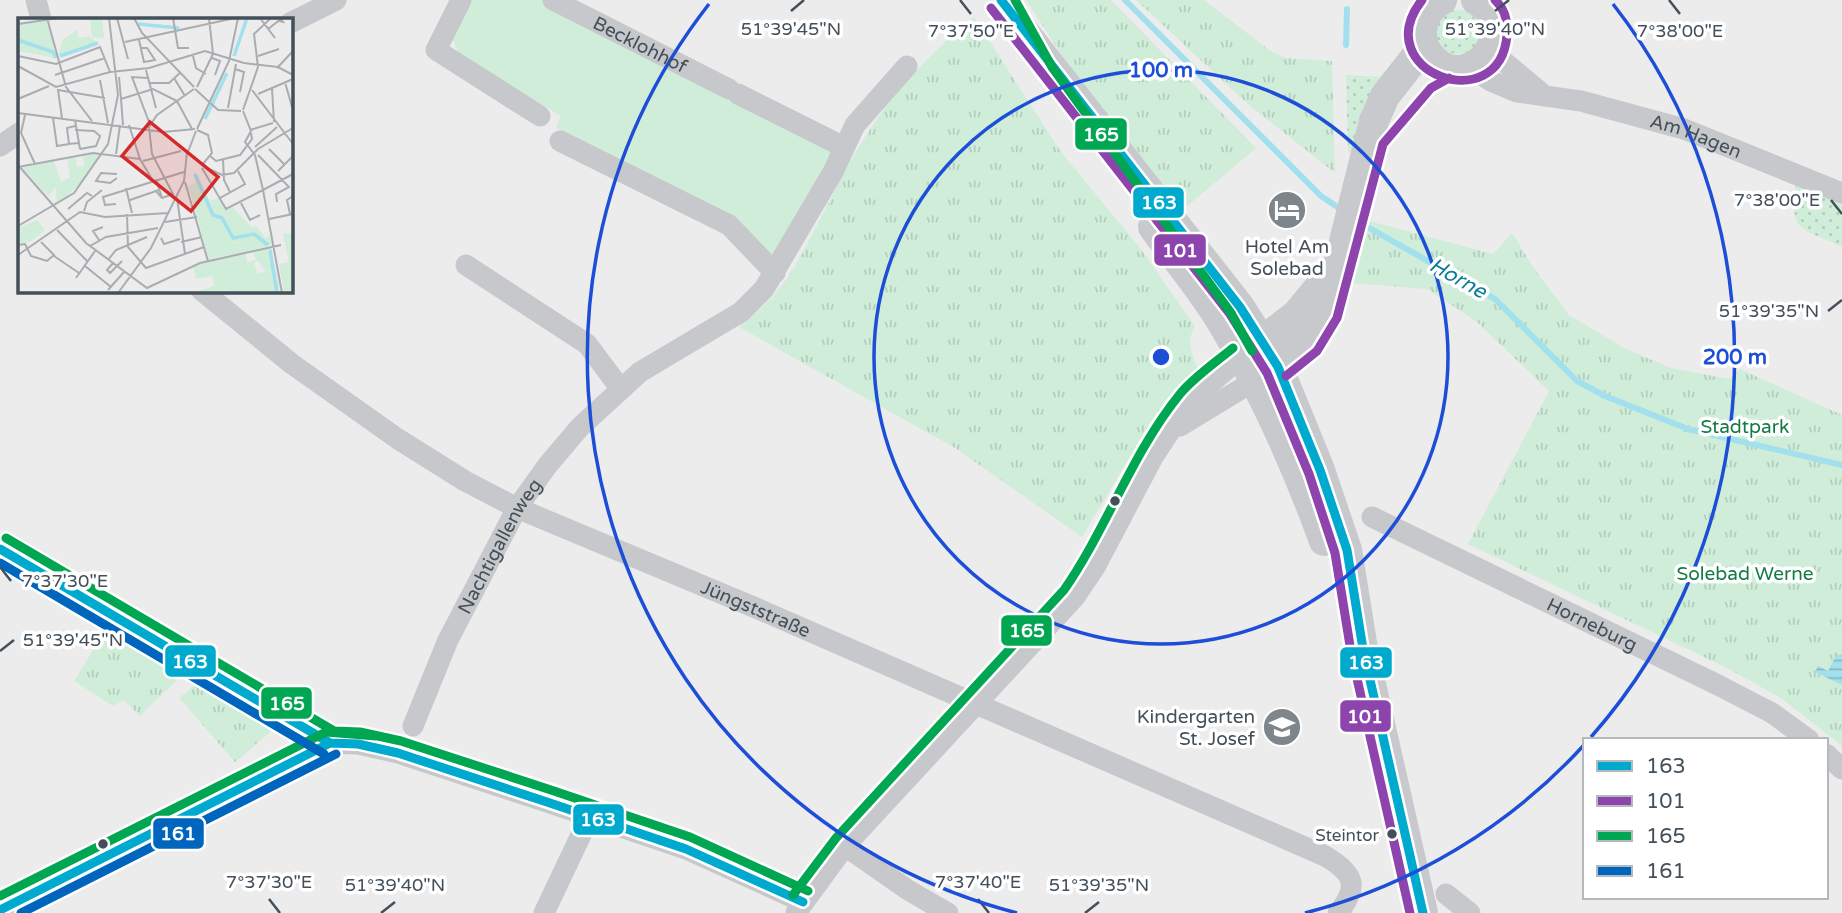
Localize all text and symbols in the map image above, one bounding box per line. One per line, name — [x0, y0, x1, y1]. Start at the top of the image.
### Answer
street label: Becklohhof — [589, 12, 691, 78]
inset map — [18, 18, 292, 292]
text: 51°39'45"N — [741, 18, 841, 40]
text: 51°39'40"N — [1445, 18, 1545, 40]
text: 7°37'50"E — [928, 20, 1014, 42]
text: 7°38'00"E — [1637, 20, 1723, 42]
text: 100 m — [1129, 58, 1193, 83]
street label: Am Hagen — [1648, 110, 1745, 163]
line badge: 165 — [1074, 117, 1128, 151]
text: 165 — [1083, 124, 1119, 146]
line badge: 163 — [1132, 186, 1185, 219]
hotel icon: Hotel Am Solebad — [1266, 189, 1308, 231]
text: 7°38'00"E — [1734, 189, 1820, 211]
text: 163 — [1141, 192, 1177, 214]
line badge: 101 — [1153, 233, 1207, 267]
place label: Hotel Am Solebad — [1245, 236, 1329, 280]
text: 101 — [1162, 240, 1198, 262]
water label: Horne — [1425, 253, 1491, 305]
text: 51°39'35"N — [1719, 300, 1819, 322]
centre of rings — [1149, 345, 1173, 369]
text: 200 m — [1703, 345, 1767, 370]
park label: Stadtpark — [1701, 416, 1789, 438]
street label: Nachtigallenweg — [454, 475, 546, 618]
unlabelled marker — [1108, 494, 1122, 508]
park label: Solebad Werne — [1676, 563, 1814, 585]
text: 7°37'30"E — [22, 570, 108, 592]
street label: Jüngststraße — [698, 576, 814, 642]
street label: Horneburg — [1543, 594, 1641, 656]
line badge: 165 — [1000, 614, 1053, 647]
text: 165 — [1009, 620, 1045, 642]
text: 51°39'45"N — [23, 629, 123, 651]
line badge: 163 — [164, 644, 217, 678]
line badge: 163 — [1339, 646, 1393, 679]
text: 163 — [172, 651, 208, 673]
text: 163 — [1348, 652, 1384, 674]
line badge: 165 — [260, 686, 313, 720]
text: 165 — [269, 693, 305, 715]
line badge: 101 — [1339, 699, 1392, 733]
place label: Kindergarten St. Josef — [1137, 706, 1256, 750]
school or university icon: Kindergarten St. Josef — [1261, 706, 1303, 748]
text: 101 — [1347, 706, 1383, 728]
legend — [1583, 738, 1828, 899]
text: 163 — [1646, 754, 1686, 779]
text: 101 — [1646, 789, 1686, 814]
line badge: 163 — [572, 803, 625, 836]
text: 163 — [580, 809, 616, 831]
line badge: 161 — [152, 817, 205, 850]
text: 161 — [160, 823, 196, 845]
text: 165 — [1646, 824, 1686, 849]
place label: Steintor — [1315, 825, 1379, 846]
marker: Steintor — [1385, 827, 1399, 841]
unlabelled marker — [96, 837, 110, 851]
text: 161 — [1646, 859, 1686, 884]
text: 7°37'30"E — [226, 871, 312, 893]
text: 7°37'40"E — [935, 871, 1021, 893]
text: 51°39'40"N — [345, 874, 445, 896]
text: 51°39'35"N — [1049, 874, 1149, 896]

